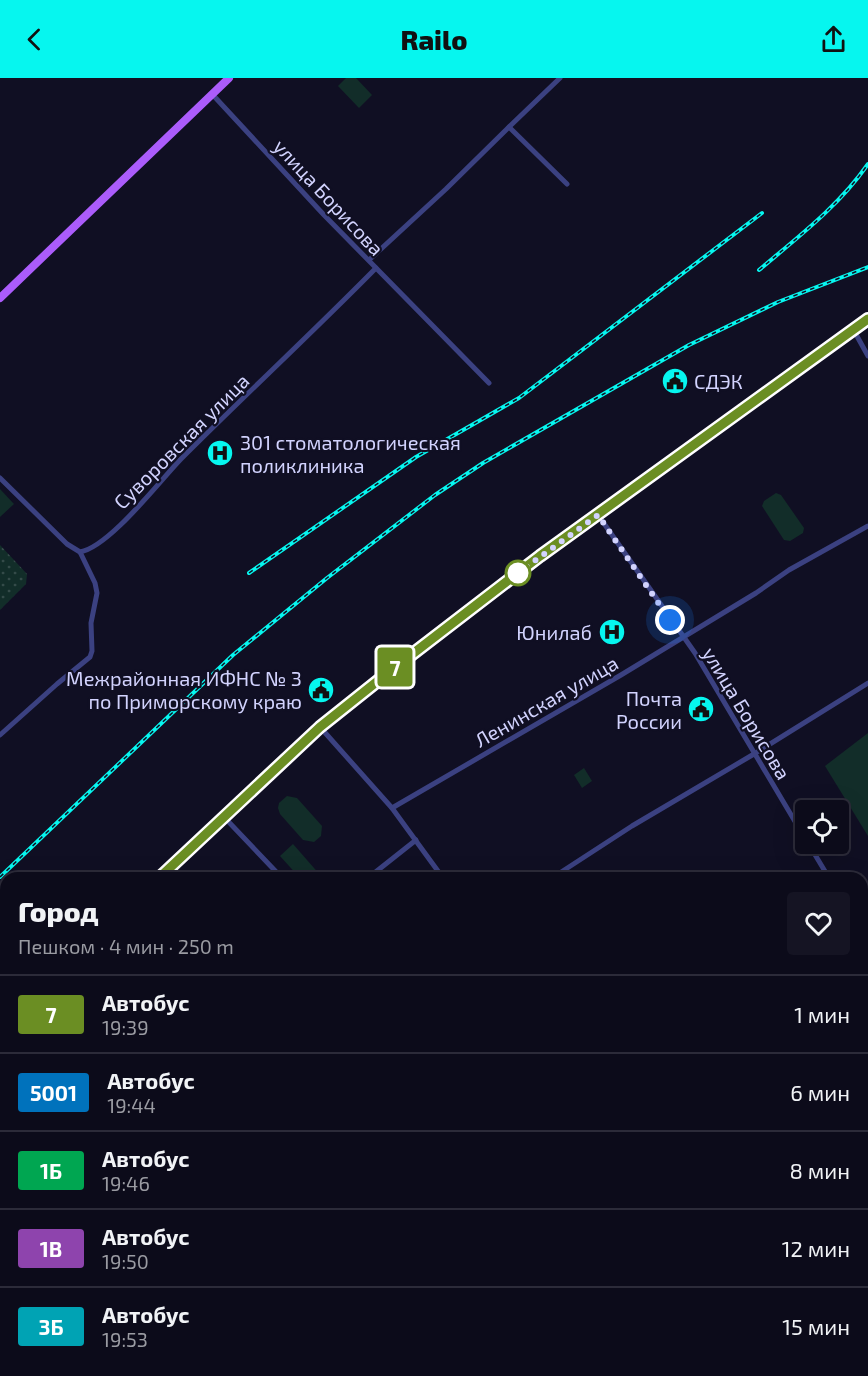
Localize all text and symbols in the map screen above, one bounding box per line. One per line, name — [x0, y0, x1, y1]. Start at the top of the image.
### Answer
icon: back — [18, 23, 51, 56]
text: Railo — [401, 23, 467, 55]
icon: share — [817, 23, 850, 56]
street label: улица Борисова — [268, 134, 389, 261]
public building icon: СДЭК — [660, 366, 690, 396]
street label: Суворовская улица — [108, 368, 254, 514]
place label: СДЭК — [694, 369, 743, 393]
place label: 301 стоматологическая поликлиника — [240, 430, 461, 477]
hospital icon: 301 стоматологическая поликлиника — [205, 438, 235, 468]
unlabelled marker — [505, 560, 531, 586]
your location — [655, 605, 685, 635]
hospital icon: Юнилаб — [597, 617, 627, 647]
place label: Юнилаб — [516, 620, 592, 644]
street label: улица Борисова — [697, 642, 796, 784]
line badge: 7 — [376, 648, 414, 686]
street label: Ленинская улица — [470, 650, 622, 753]
text: 7 — [389, 655, 401, 680]
place label: Межрайонная ИФНС № 3 по Приморскому краю — [66, 666, 302, 714]
public building icon: Межрайонная ИФНС № 3 по Приморскому краю — [306, 675, 336, 705]
place label: Почта России — [616, 686, 682, 733]
public building icon: Почта России — [686, 694, 716, 724]
map controls — [795, 800, 849, 854]
button: locate — [795, 800, 849, 854]
button: heart — [787, 892, 850, 955]
text: Город — [18, 894, 99, 928]
text: Пешком · 4 мин · 250 m — [18, 934, 234, 958]
text: Автобус — [102, 989, 190, 1015]
text: 1 мин — [794, 1001, 850, 1027]
text: 7 — [45, 1002, 57, 1027]
text: 19:39 — [102, 1015, 149, 1039]
text: Автобус — [107, 1067, 195, 1093]
text: 6 мин — [790, 1079, 850, 1105]
text: 5001 — [30, 1080, 77, 1105]
text: 19:44 — [107, 1093, 156, 1117]
text: Автобус — [102, 1145, 190, 1171]
text: 8 мин — [790, 1157, 850, 1183]
text: 1Б — [40, 1158, 62, 1183]
text: 19:46 — [102, 1171, 150, 1195]
text: Автобус — [102, 1223, 190, 1249]
text: 12 мин — [782, 1235, 850, 1261]
text: 1В — [40, 1236, 62, 1261]
text: 19:50 — [102, 1249, 149, 1273]
text: Автобус — [102, 1301, 190, 1327]
text: 15 мин — [782, 1313, 850, 1339]
text: 3Б — [38, 1314, 64, 1339]
text: 19:53 — [102, 1327, 148, 1351]

